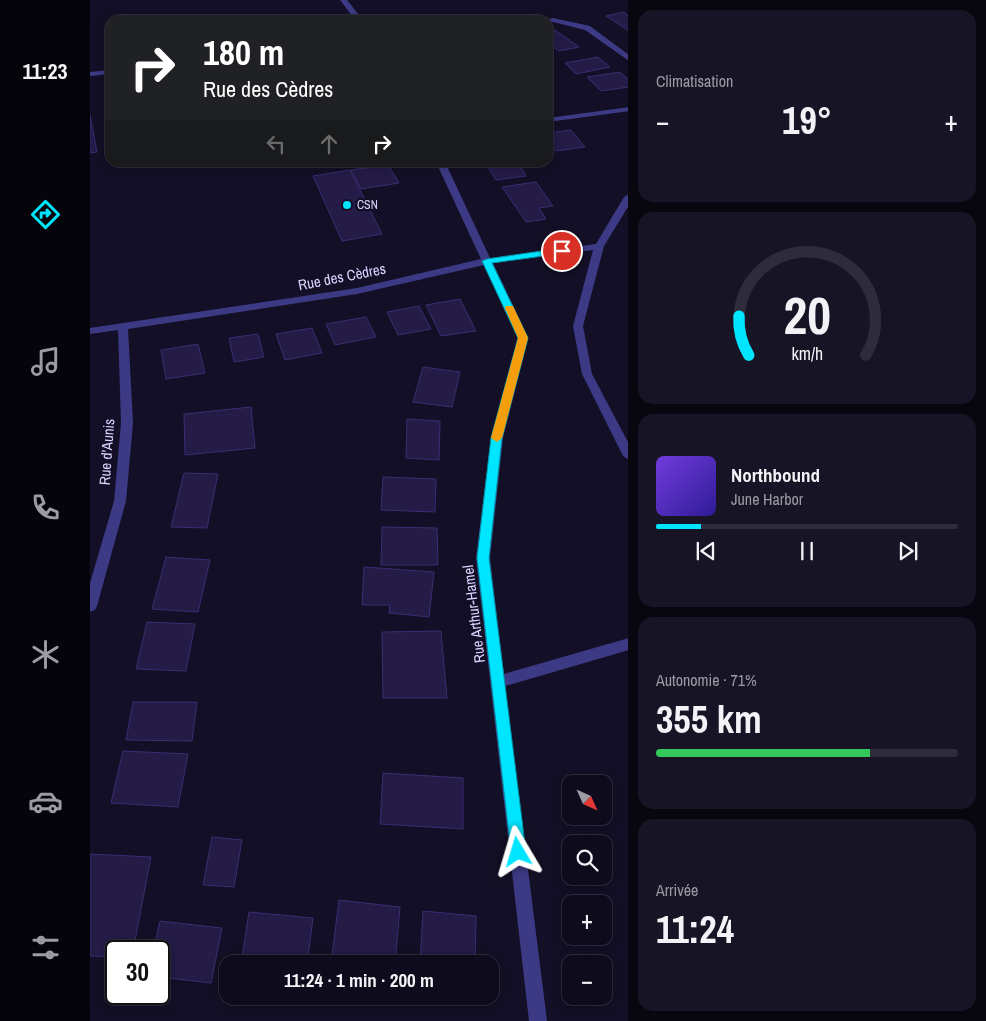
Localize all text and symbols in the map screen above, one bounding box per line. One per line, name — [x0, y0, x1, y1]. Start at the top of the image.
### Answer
text: 180 m — [203, 29, 284, 76]
icon: right — [120, 35, 185, 100]
text: 11:23 — [22, 56, 68, 86]
text: Climatisation — [656, 70, 733, 92]
text: Rue des Cèdres — [203, 74, 333, 104]
text: 19° — [782, 95, 832, 146]
text: − — [656, 102, 669, 140]
text: + — [945, 102, 958, 140]
icon: left — [262, 130, 290, 158]
icon: ahead — [315, 130, 343, 158]
icon: right — [368, 130, 396, 158]
icon: directions — [28, 197, 63, 232]
place label: CSN — [357, 197, 378, 213]
marker: CSN — [341, 199, 353, 211]
pin — [541, 230, 583, 272]
icon: arrive — [548, 237, 576, 265]
street label: Rue des Cèdres — [296, 258, 388, 295]
text: 20 — [783, 280, 831, 350]
text: km/h — [791, 342, 823, 366]
icon: music — [28, 344, 63, 379]
street label: Rue d'Aunis — [94, 418, 119, 486]
text: Northbound — [731, 462, 820, 488]
text: June Harbor — [731, 488, 803, 510]
icon: phone — [28, 490, 63, 525]
icon: previous — [692, 537, 720, 565]
icon: pause — [793, 537, 821, 565]
icon: next — [894, 537, 922, 565]
street label: Rue Arthur-Hamel — [457, 564, 490, 664]
icon: climate — [28, 637, 63, 672]
text: Autonomie · 71% — [656, 669, 757, 691]
text: 355 km — [656, 694, 762, 745]
north arrow — [562, 775, 612, 825]
map controls — [562, 775, 612, 1005]
icon: car — [28, 784, 63, 819]
position arrow — [491, 825, 543, 877]
button: search — [562, 835, 612, 885]
text: Arrivée — [656, 879, 698, 901]
button: + — [562, 895, 612, 945]
text: 11:24 — [656, 904, 734, 955]
icon: filters — [28, 930, 63, 965]
speed limit sign: 30 — [105, 940, 170, 1005]
button: − — [562, 955, 612, 1005]
text: 11:24 · 1 min · 200 m — [284, 967, 434, 993]

